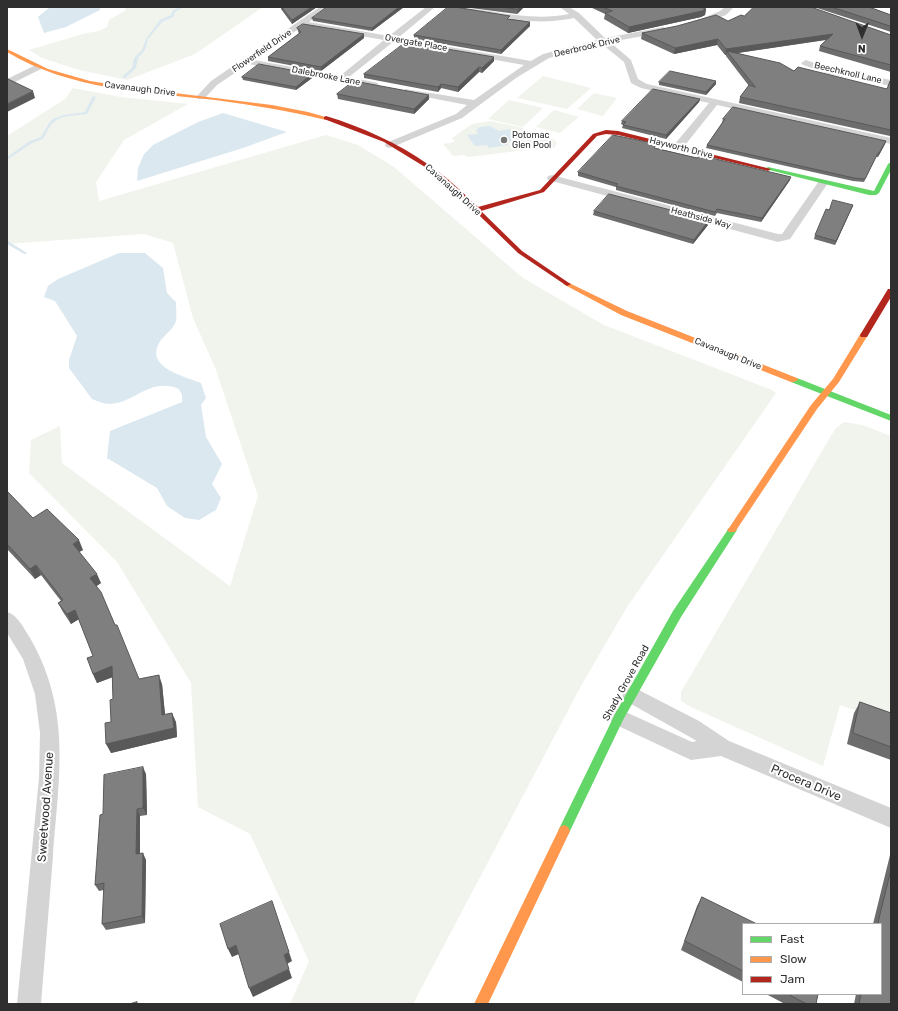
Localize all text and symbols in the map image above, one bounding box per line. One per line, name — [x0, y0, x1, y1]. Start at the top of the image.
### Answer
north arrow — [842, 16, 882, 56]
street label: Flowerfield Drive — [230, 27, 294, 75]
street label: Overgate Place — [384, 32, 448, 54]
street label: Deerbrook Drive — [553, 34, 621, 60]
text: N — [858, 42, 866, 55]
street label: Beechknoll Lane — [813, 60, 883, 86]
street label: Dalebrooke Lane — [291, 64, 361, 88]
street label: Cavanaugh Drive — [104, 79, 176, 99]
place label: Potomac Glen Pool — [512, 130, 551, 151]
marker: Potomac Glen Pool — [499, 135, 509, 145]
street label: Hayworth Drive — [648, 135, 714, 161]
street label: Cavanaugh Drive — [423, 162, 483, 218]
street label: Heathside Way — [670, 205, 732, 231]
street label: Cavanaugh Drive — [693, 336, 763, 372]
street label: Shady Grove Road — [600, 643, 652, 723]
street label: Sweetwood Avenue — [35, 751, 57, 863]
street label: Procera Drive — [769, 762, 843, 804]
legend — [742, 923, 882, 995]
text: Fast — [780, 932, 804, 946]
text: Slow — [780, 952, 807, 966]
text: Jam — [780, 972, 805, 986]

